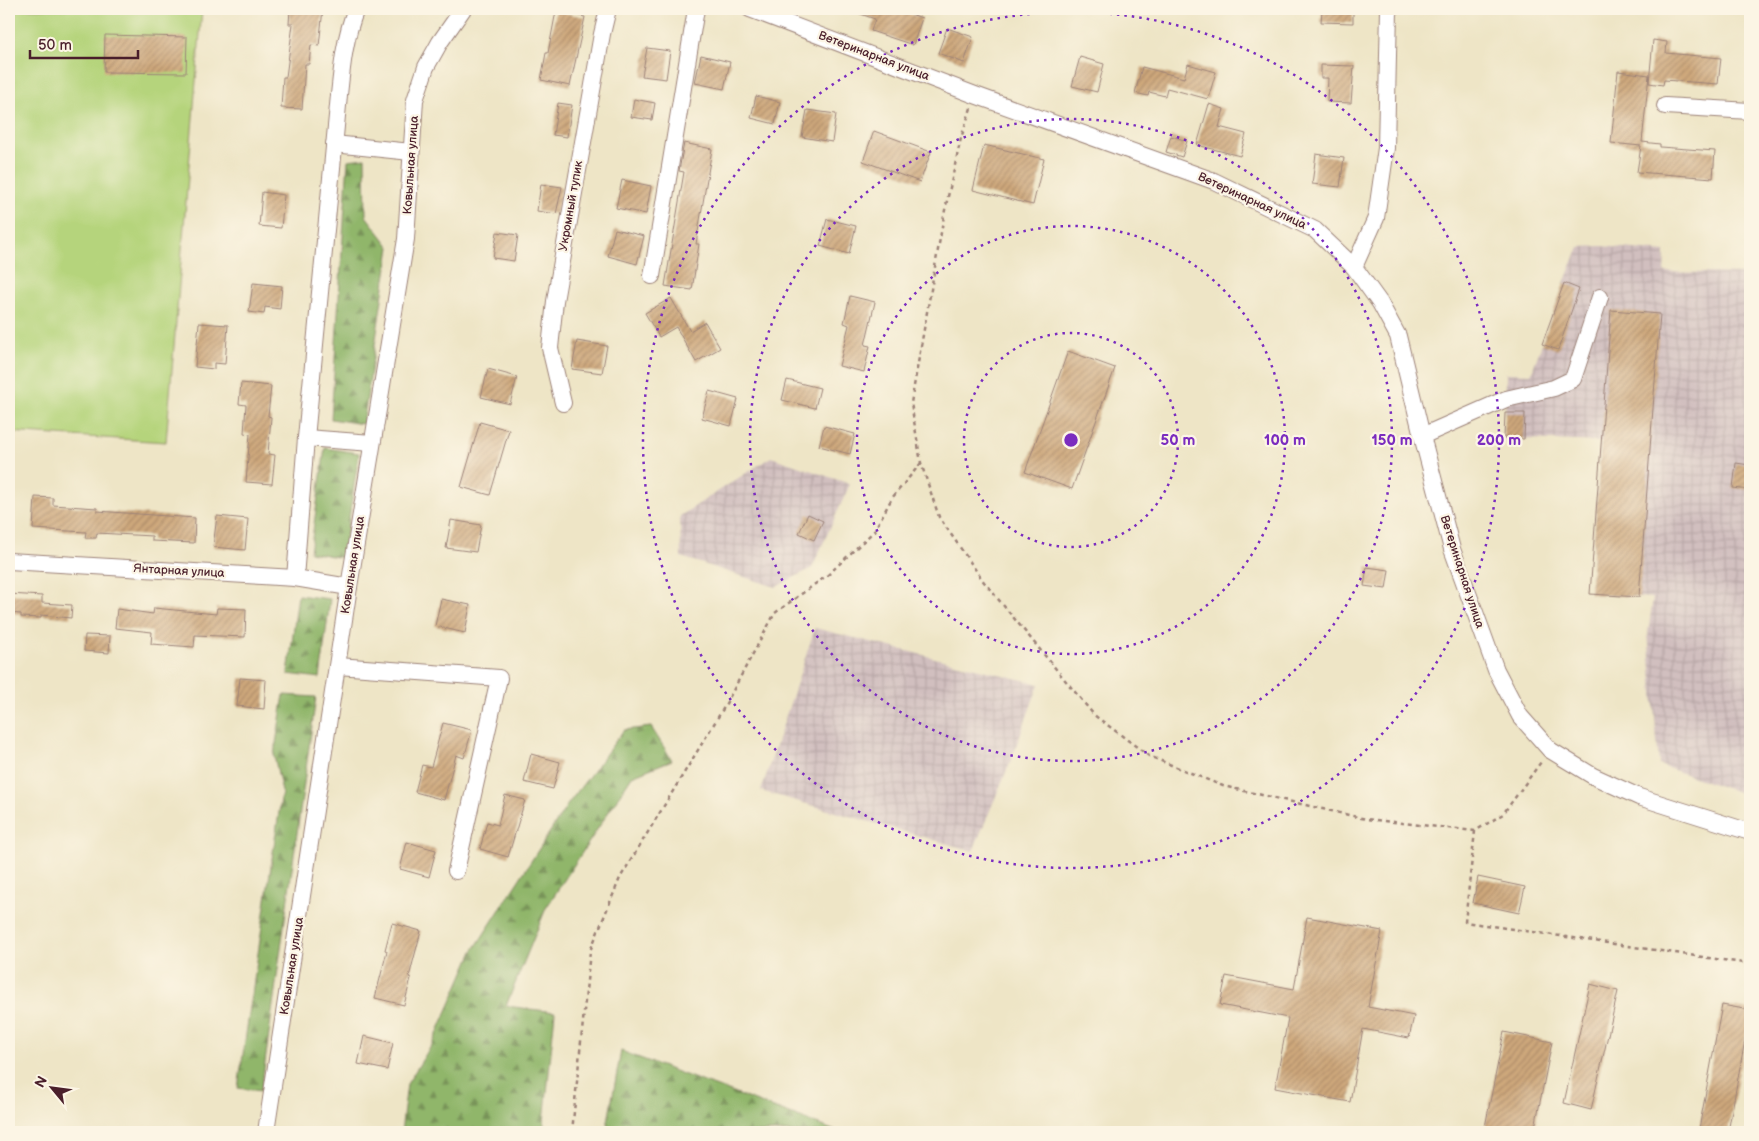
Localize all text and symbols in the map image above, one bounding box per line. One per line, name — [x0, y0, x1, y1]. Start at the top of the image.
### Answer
scale bar — [30, 28, 138, 60]
street label: Ветеринарная улица — [816, 28, 932, 84]
text: 50 m — [38, 36, 72, 55]
street label: Ковыльная улица — [400, 115, 422, 215]
street label: Укромный тупик — [556, 159, 586, 253]
street label: Ветеринарная улица — [1195, 169, 1309, 233]
centre of rings — [1062, 431, 1080, 449]
text: 50 m — [1161, 431, 1196, 450]
text: 100 m — [1264, 431, 1306, 450]
text: 150 m — [1371, 431, 1413, 450]
text: 200 m — [1477, 431, 1521, 450]
street label: Ветеринарная улица — [1437, 514, 1487, 630]
street label: Ковыльная улица — [338, 515, 368, 615]
street label: Янтарная улица — [133, 561, 225, 581]
street label: Ковыльная улица — [277, 916, 307, 1016]
north arrow — [28, 1064, 78, 1114]
text: N — [31, 1073, 51, 1091]

